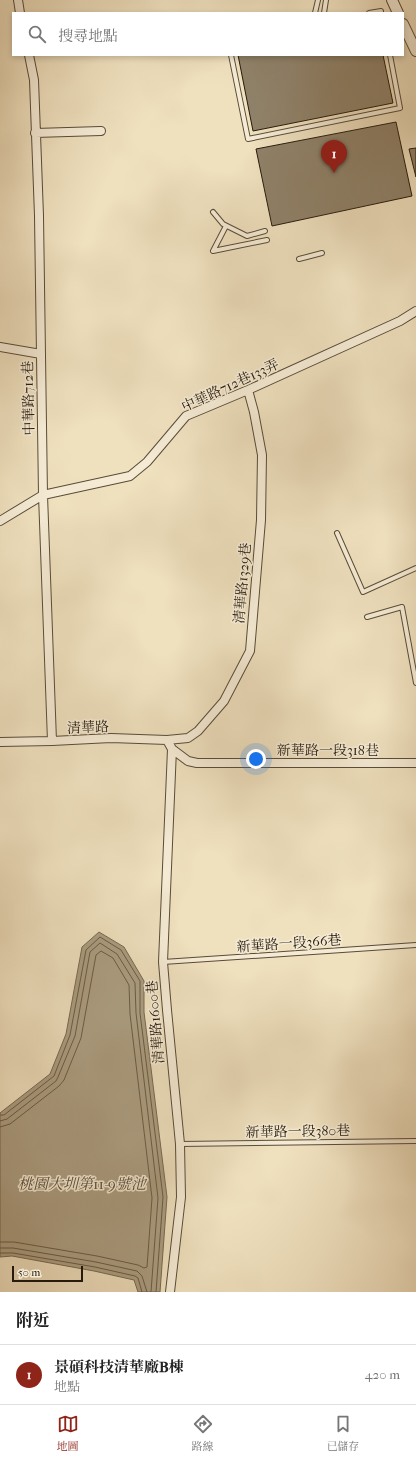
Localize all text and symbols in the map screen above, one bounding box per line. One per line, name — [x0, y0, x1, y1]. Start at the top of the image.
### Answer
search box — [12, 12, 404, 56]
icon: search — [26, 23, 48, 45]
text: 搜尋地點 — [58, 27, 118, 45]
pin: 1 — [321, 140, 347, 173]
street label: 中華路712巷133弄 — [179, 355, 282, 415]
street label: 中華路712巷 — [19, 360, 38, 436]
street label: 清華路1329巷 — [230, 542, 255, 624]
street label: 清華路 — [67, 718, 109, 737]
street label: 新華路一段318巷 — [277, 742, 379, 759]
your location — [246, 749, 266, 769]
street label: 新華路一段366巷 — [236, 931, 342, 956]
street label: 清華路1600巷 — [143, 979, 168, 1065]
street label: 新華路一段380巷 — [246, 1122, 350, 1141]
water label: 桃園大圳第11-9號池 — [18, 1175, 148, 1193]
scale bar — [12, 1264, 83, 1283]
text: 50 m — [18, 1266, 40, 1279]
text: 附近 — [16, 1310, 50, 1330]
text: 景碩科技清華廠B棟 — [54, 1358, 184, 1376]
text: 1 — [27, 1367, 31, 1382]
text: 420 m — [365, 1367, 400, 1382]
text: 地點 — [54, 1379, 80, 1394]
tab: 地圖 — [57, 1413, 79, 1453]
tab: 路線 — [192, 1413, 214, 1453]
tab: 已儲存 — [327, 1413, 360, 1453]

